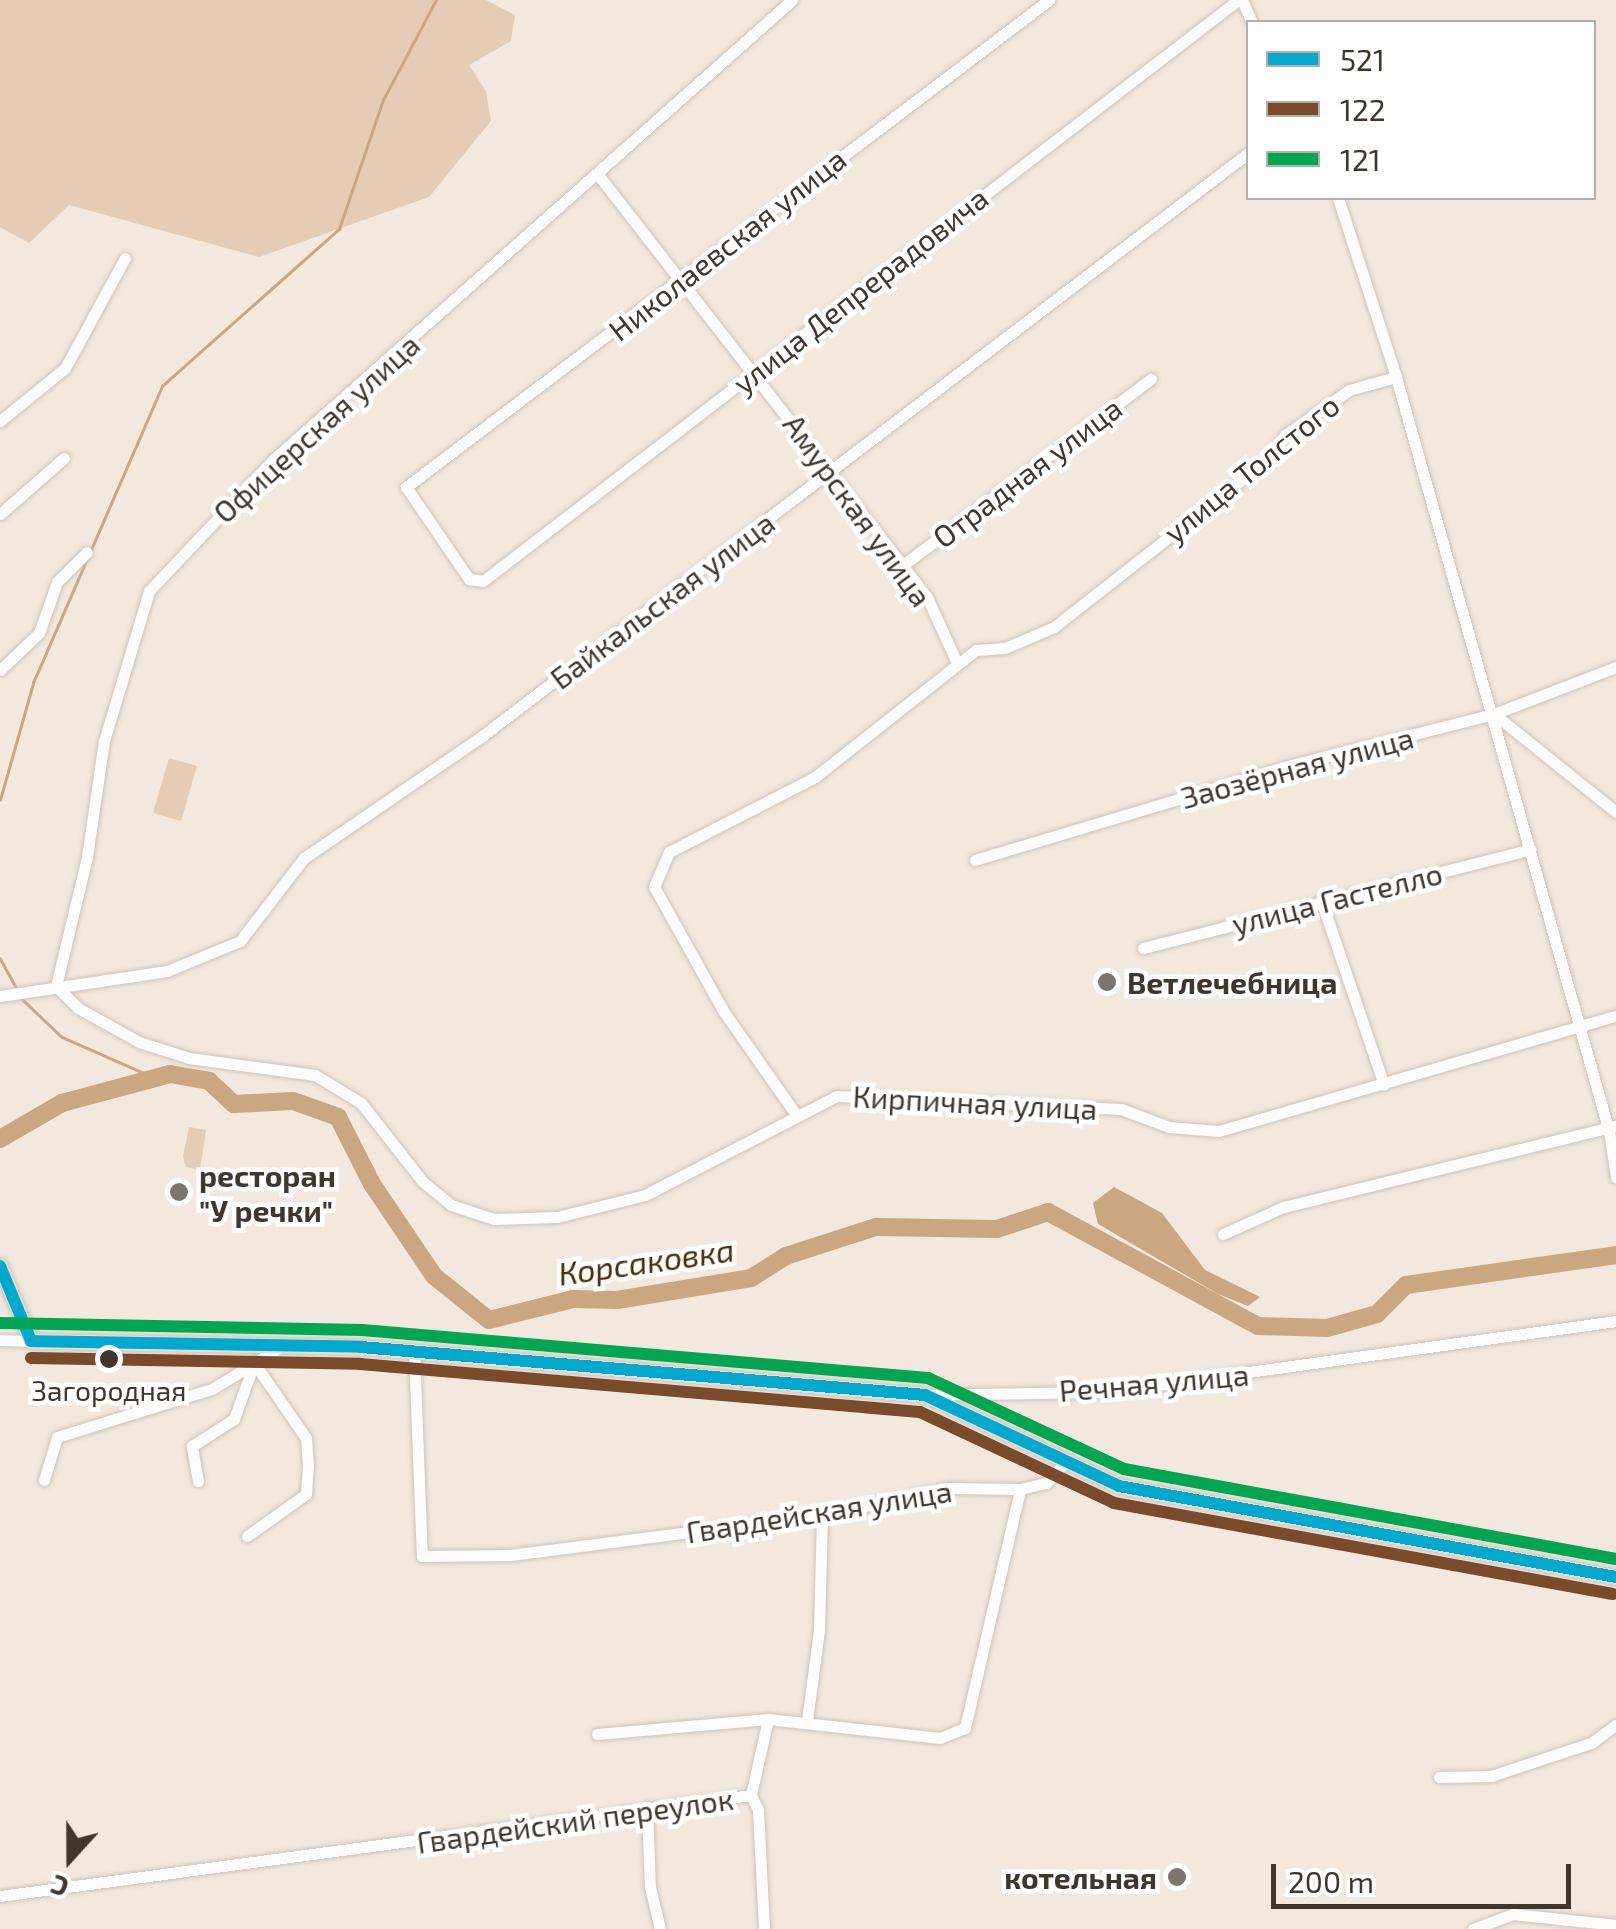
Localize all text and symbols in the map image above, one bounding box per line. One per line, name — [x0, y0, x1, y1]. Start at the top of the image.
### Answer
legend — [1246, 20, 1596, 200]
text: 521 — [1340, 41, 1385, 77]
text: 122 — [1340, 91, 1386, 127]
street label: Николаевская улица — [601, 140, 853, 348]
text: 121 — [1340, 141, 1381, 177]
street label: улица Депрерадовича — [725, 179, 995, 401]
street label: Офицерская улица — [206, 326, 426, 530]
street label: улица Толстого — [1156, 386, 1346, 550]
street label: Отрадная улица — [925, 389, 1129, 555]
street label: Амурская улица — [776, 407, 940, 613]
street label: Байкальская улица — [543, 504, 781, 696]
street label: Заозёрная улица — [1177, 719, 1417, 815]
street label: улица Гастелло — [1228, 854, 1446, 942]
place label: Ветлечебница — [1127, 964, 1337, 1000]
marker: Ветлечебница — [1096, 971, 1118, 993]
street label: Кирпичная улица — [852, 1078, 1098, 1126]
place label: ресторан "У речки" — [199, 1157, 336, 1228]
marker: ресторан "У речки" — [168, 1181, 190, 1203]
water label: Корсаковка — [556, 1230, 736, 1292]
marker: Загородная — [99, 1349, 119, 1369]
street label: Речная улица — [1058, 1356, 1250, 1408]
place label: Загородная — [32, 1373, 186, 1407]
street label: Гвардейская улица — [684, 1472, 954, 1550]
street label: Гвардейский переулок — [414, 1780, 736, 1860]
north arrow — [20, 1809, 120, 1909]
scale bar — [1276, 1844, 1576, 1906]
place label: котельная — [1004, 1859, 1157, 1895]
text: 200 m — [1288, 1863, 1374, 1899]
marker: котельная — [1166, 1866, 1188, 1888]
text: С — [45, 1868, 73, 1906]

